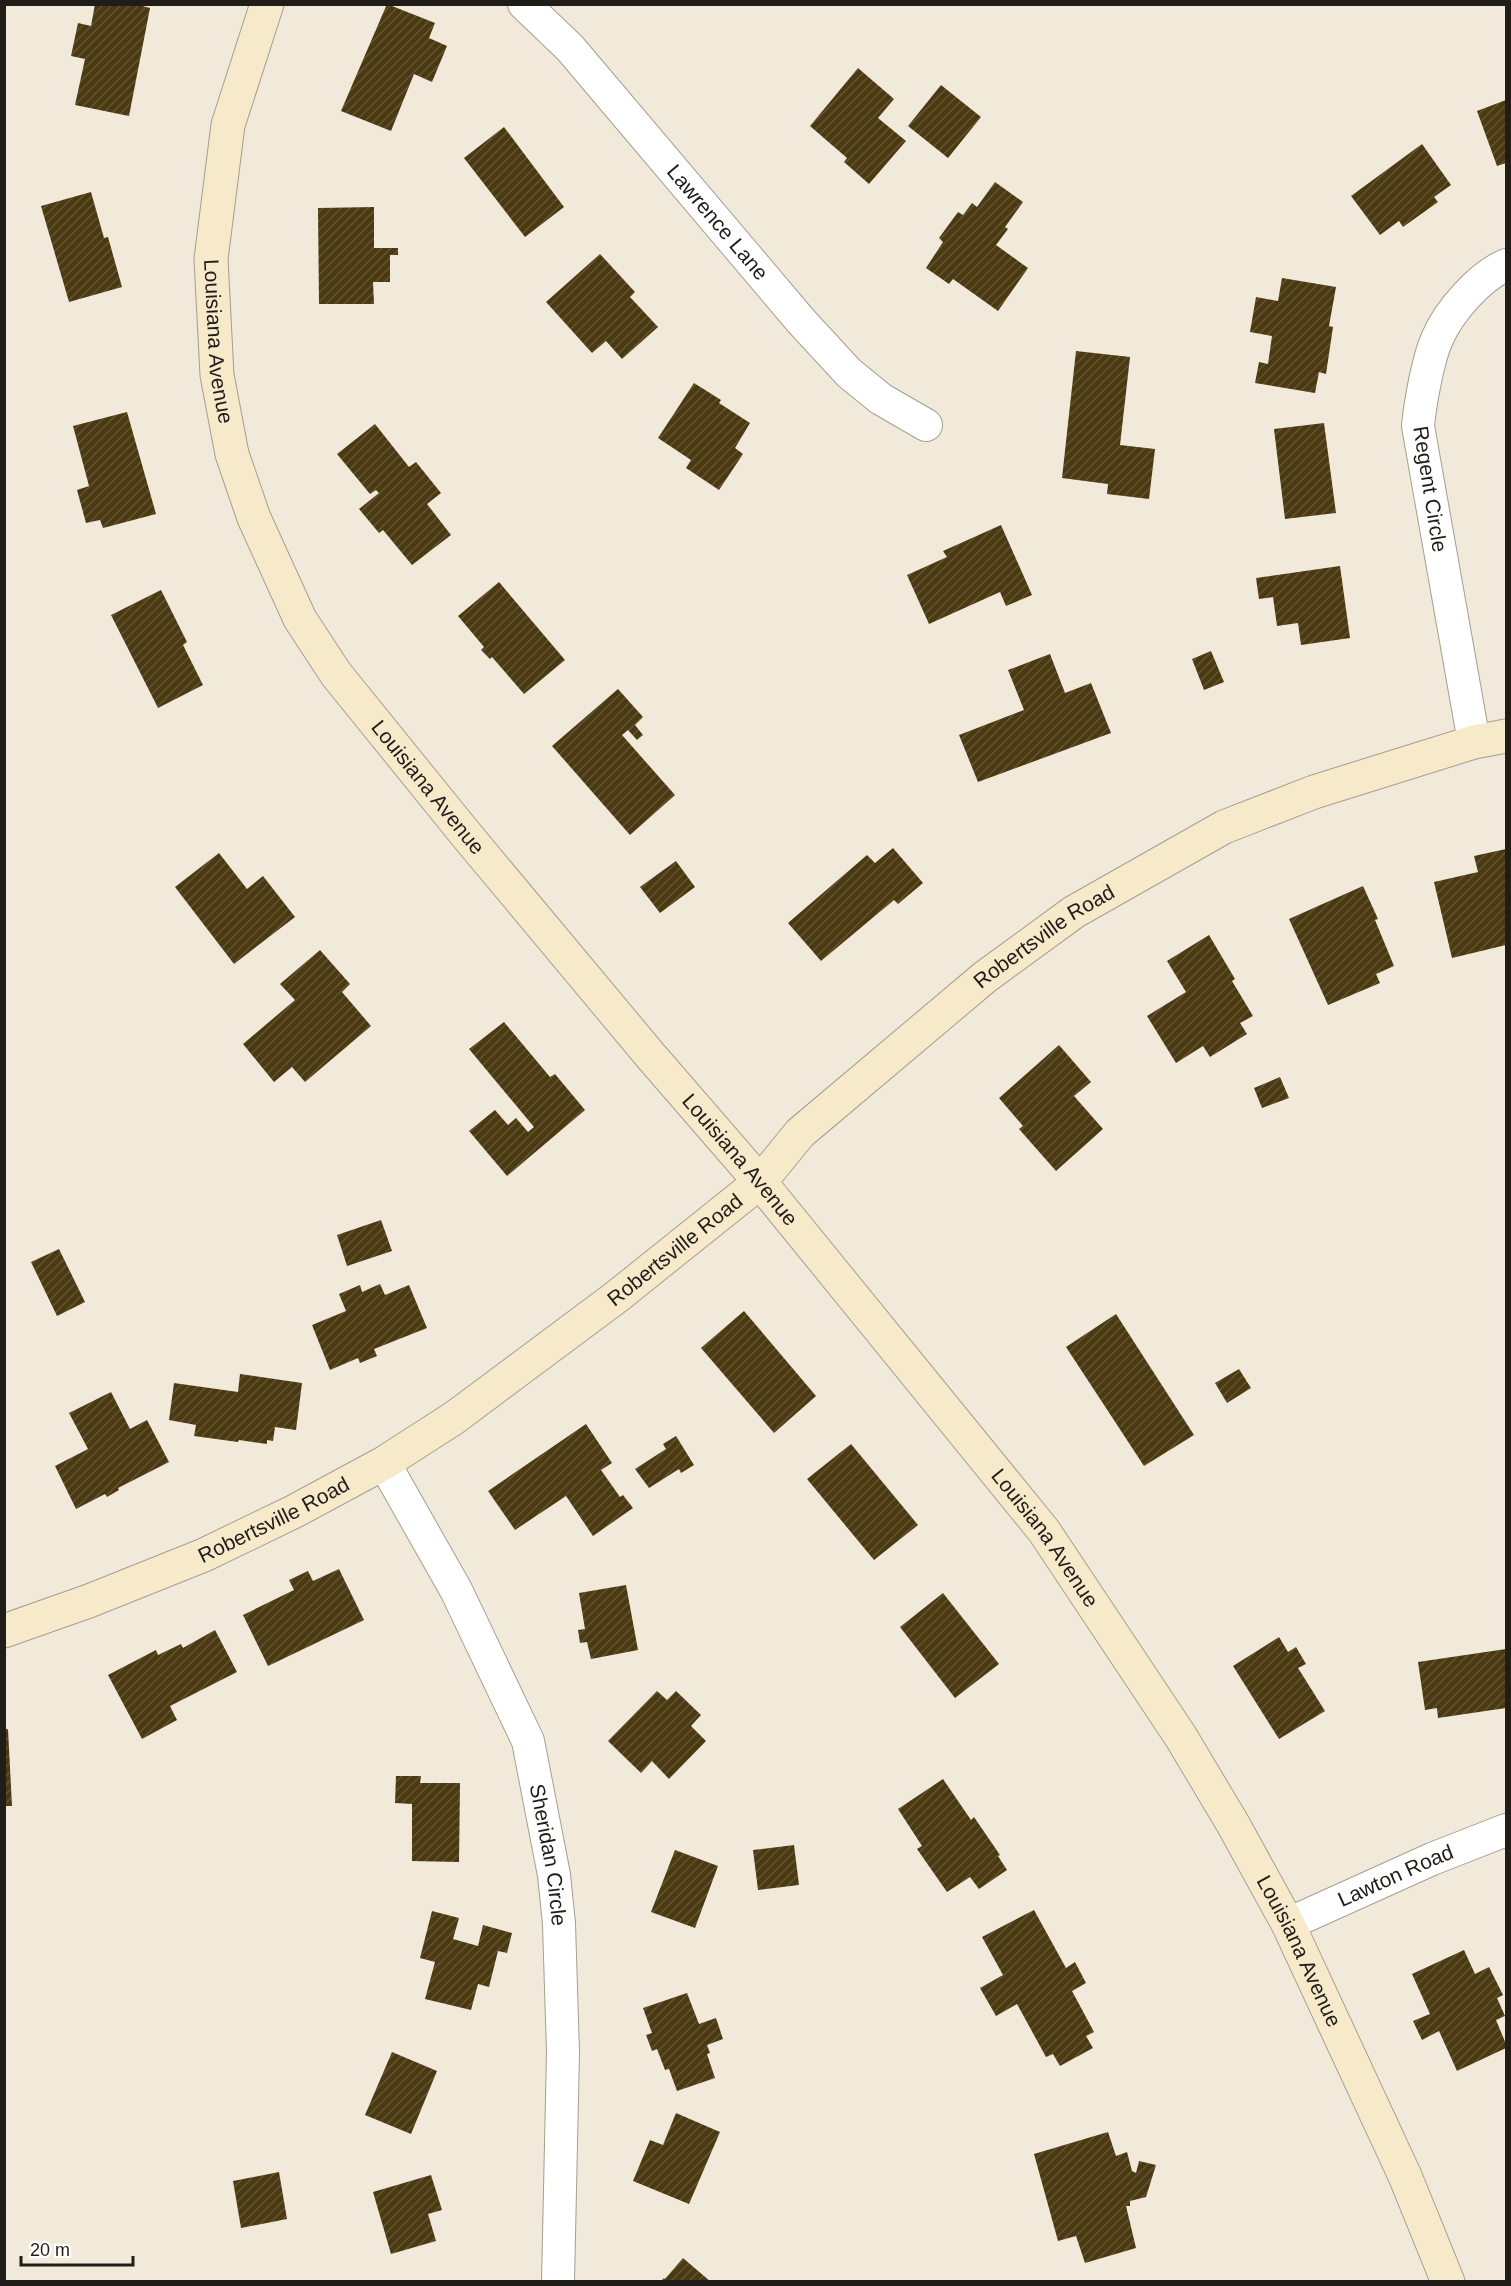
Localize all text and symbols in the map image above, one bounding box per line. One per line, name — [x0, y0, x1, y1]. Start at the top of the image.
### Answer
street label: Lawrence Lane — [663, 160, 773, 284]
street label: Louisiana Avenue — [200, 258, 238, 426]
street label: Regent Circle — [1409, 424, 1452, 554]
street label: Louisiana Avenue — [367, 715, 489, 859]
street label: Robertsville Road — [969, 880, 1118, 993]
street label: Louisiana Avenue — [678, 1089, 803, 1230]
street label: Robertsville Road — [603, 1189, 747, 1310]
street label: Louisiana Avenue — [987, 1464, 1103, 1611]
street label: Robertsville Road — [194, 1472, 353, 1567]
street label: Sheridan Circle — [526, 1782, 571, 1927]
street label: Lawton Road — [1334, 1840, 1456, 1911]
street label: Louisiana Avenue — [1253, 1871, 1346, 2030]
scale bar — [21, 2229, 134, 2267]
text: 20 m — [30, 2240, 70, 2260]

